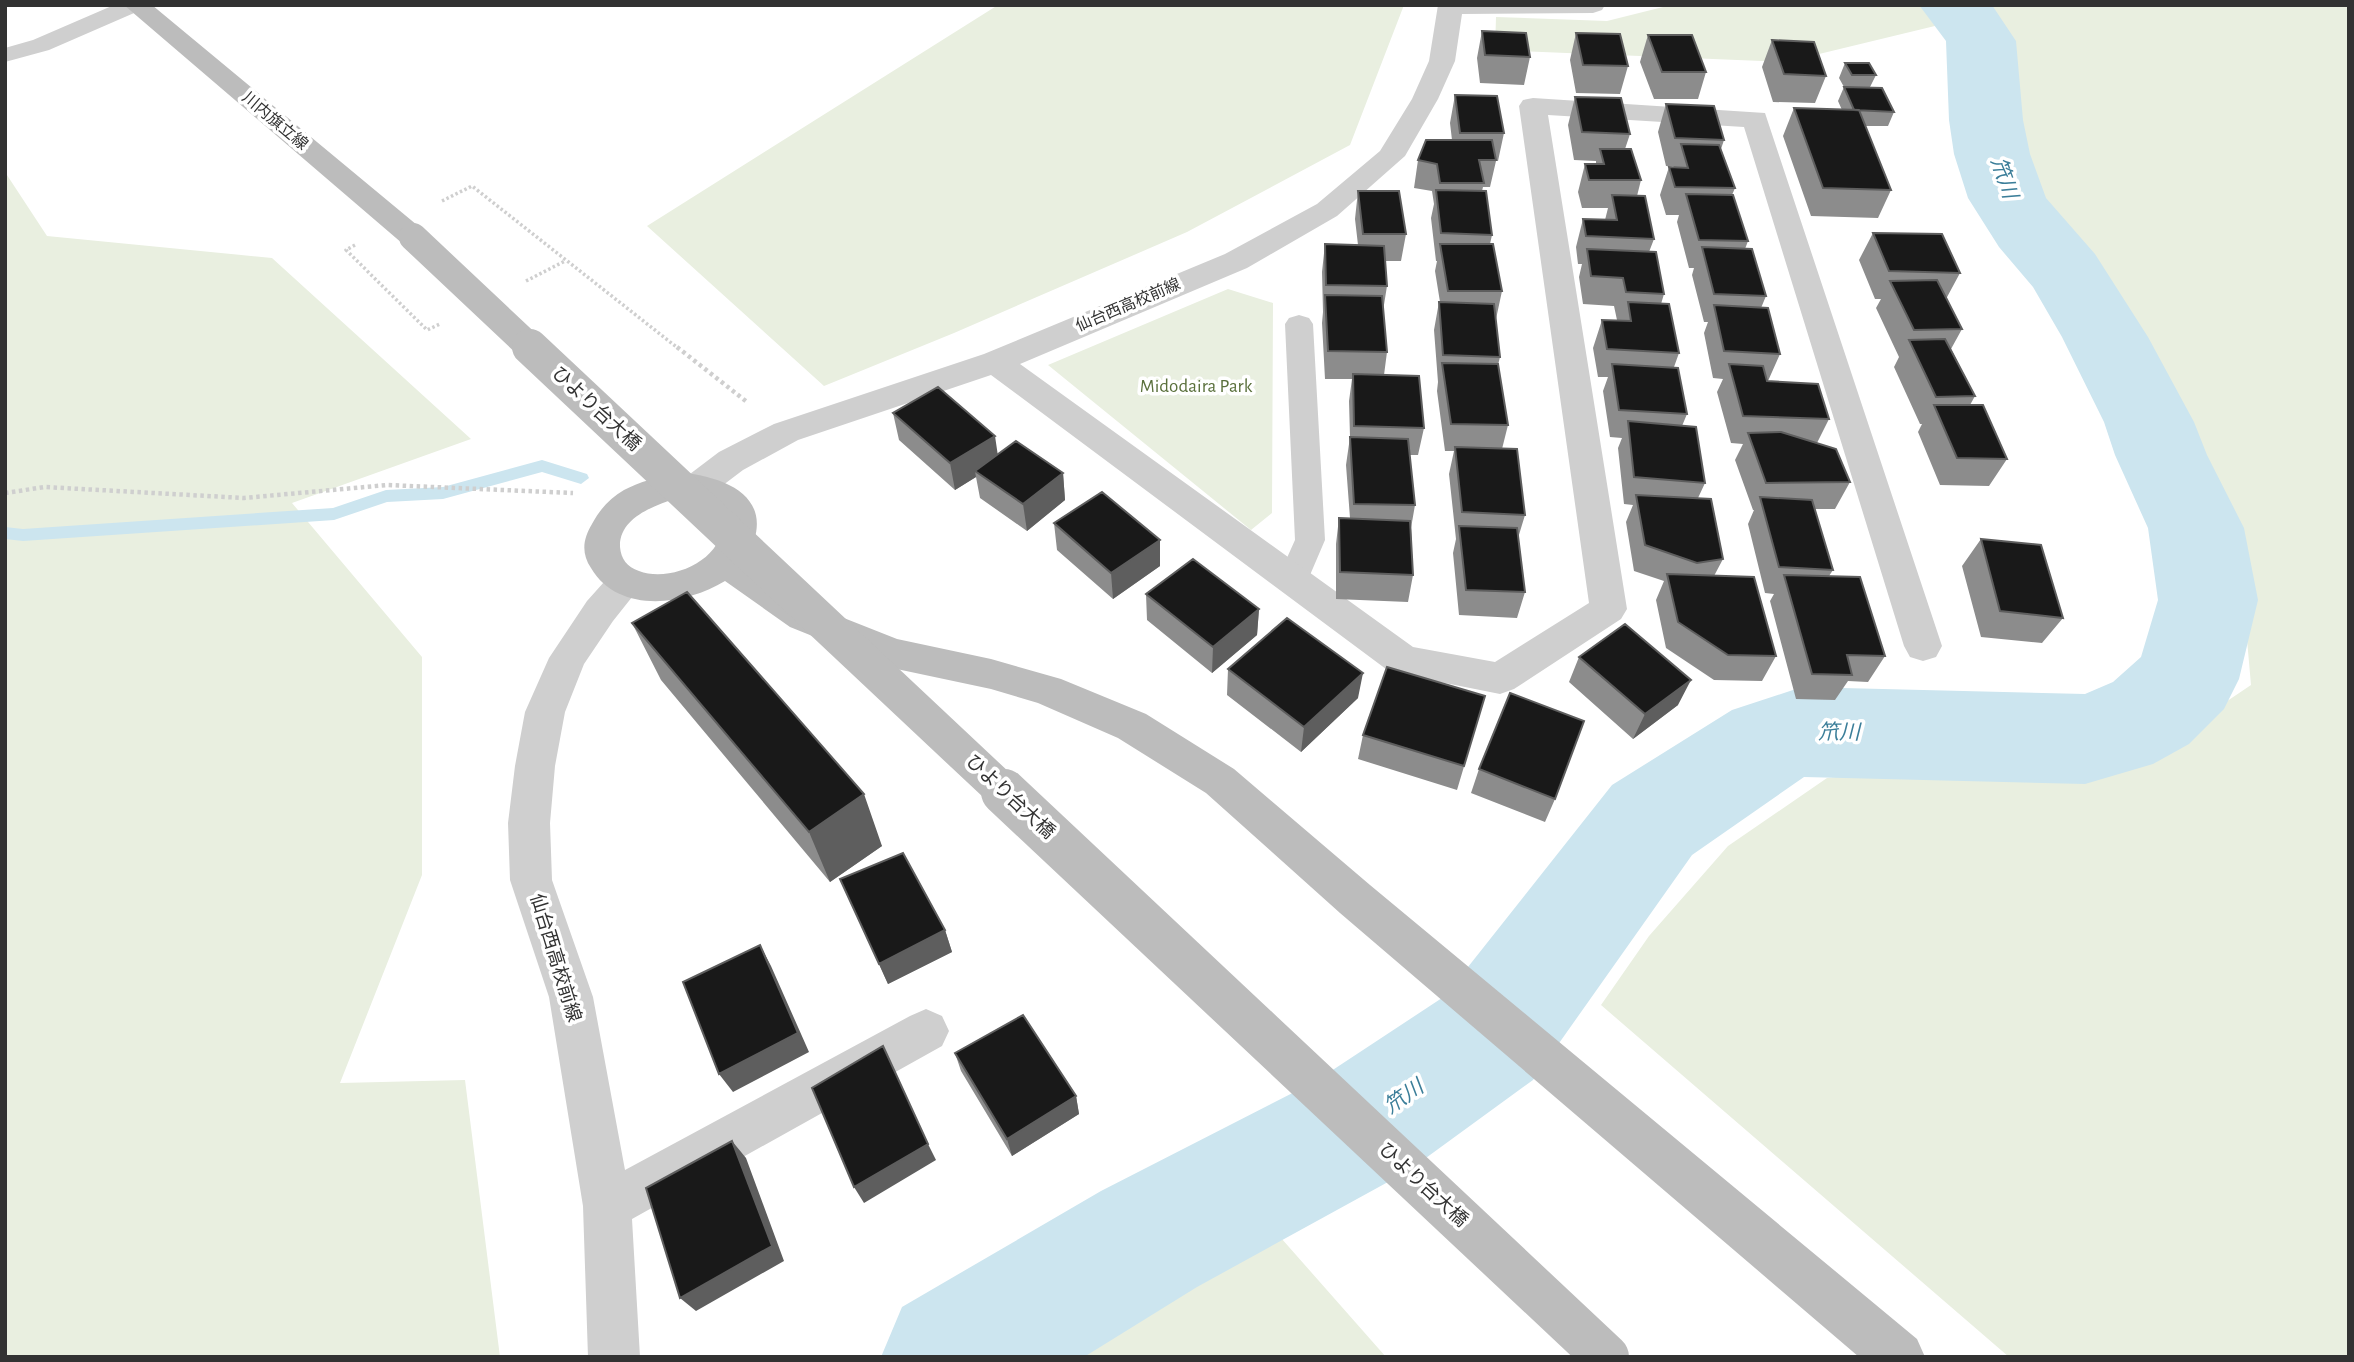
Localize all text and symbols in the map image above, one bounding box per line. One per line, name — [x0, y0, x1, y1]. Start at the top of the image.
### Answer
street label: 川内旗立線 — [239, 88, 311, 153]
water label: 笊川 — [1987, 154, 2022, 203]
street label: 仙台西高校前線 — [1073, 275, 1183, 334]
street label: ひより台大橋 — [548, 362, 645, 455]
park label: Midodaira Park — [1140, 377, 1253, 396]
water label: 笊川 — [1818, 721, 1862, 743]
street label: ひより台大橋 — [962, 750, 1059, 843]
street label: 仙台西高校前線 — [526, 891, 585, 1024]
water label: 笊川 — [1380, 1074, 1429, 1118]
street label: ひより台大橋 — [1375, 1138, 1472, 1231]

